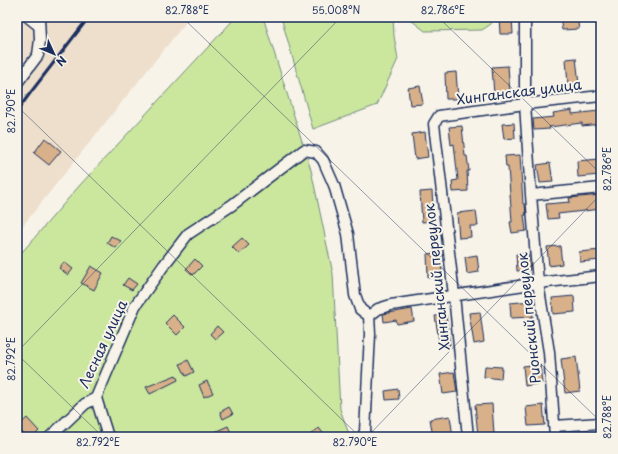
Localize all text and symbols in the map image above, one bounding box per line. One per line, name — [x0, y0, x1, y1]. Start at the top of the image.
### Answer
text: 82.788°E — [165, 2, 209, 17]
text: 55.008°N — [312, 2, 360, 17]
text: 82.786°E — [421, 2, 465, 17]
north arrow — [34, 34, 74, 74]
text: N — [52, 52, 71, 71]
street label: Хинганская улица — [455, 73, 583, 110]
text: 82.790°E — [3, 89, 18, 133]
text: 82.786°E — [599, 147, 614, 191]
street label: Хинганский переулок — [418, 202, 455, 352]
street label: Рионский переулок — [511, 251, 546, 385]
street label: Лесная улица — [73, 296, 132, 391]
text: 82.792°E — [3, 337, 18, 381]
text: 82.788°E — [599, 395, 614, 439]
text: 82.792°E — [76, 434, 120, 449]
text: 82.790°E — [333, 434, 377, 449]

